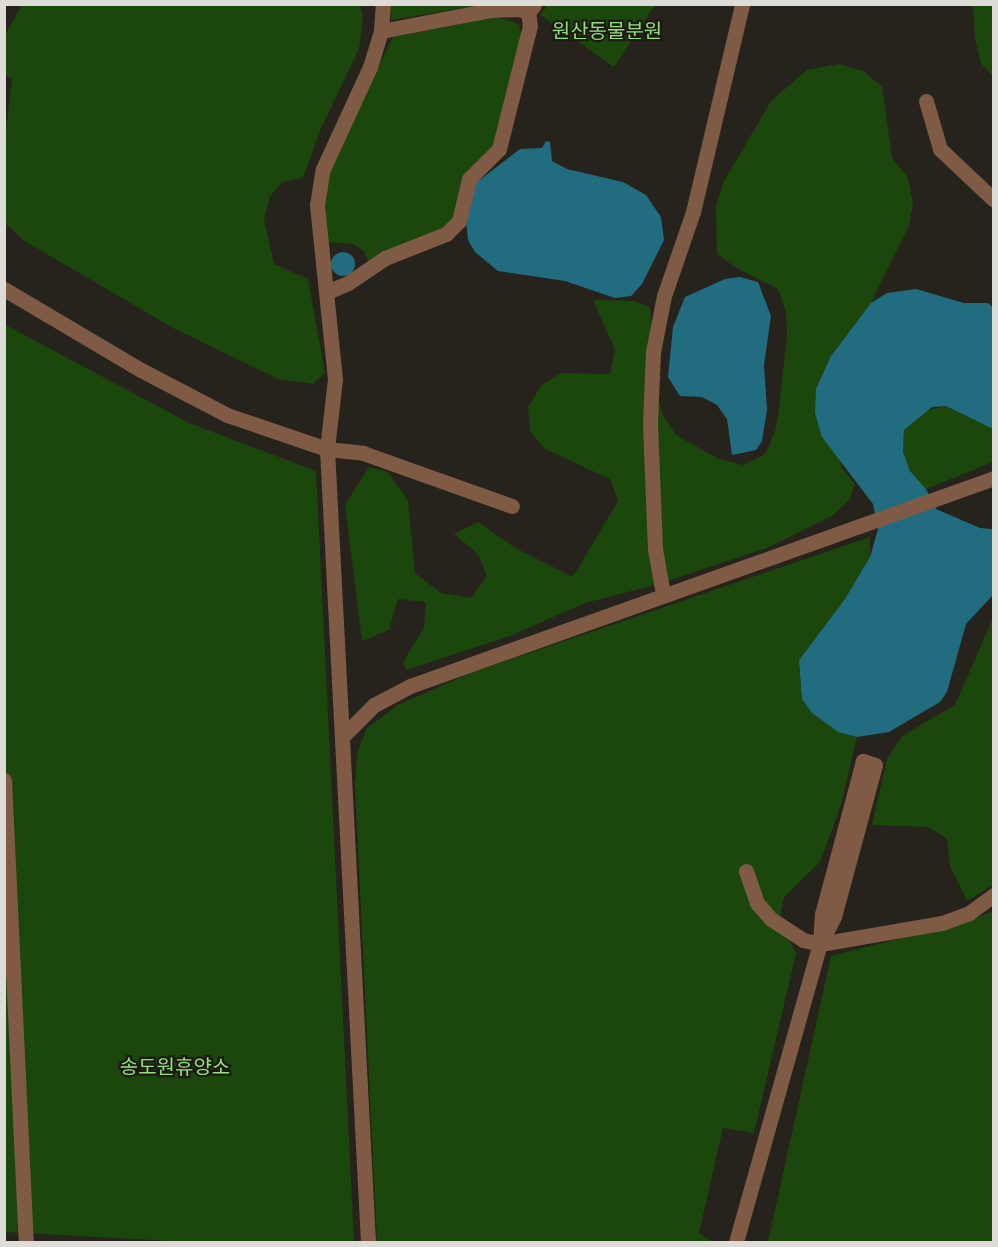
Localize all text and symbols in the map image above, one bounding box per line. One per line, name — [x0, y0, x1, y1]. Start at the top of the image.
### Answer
park label: 원산동물분원 — [552, 18, 662, 42]
park label: 송도원휴양소 — [120, 1054, 230, 1078]

